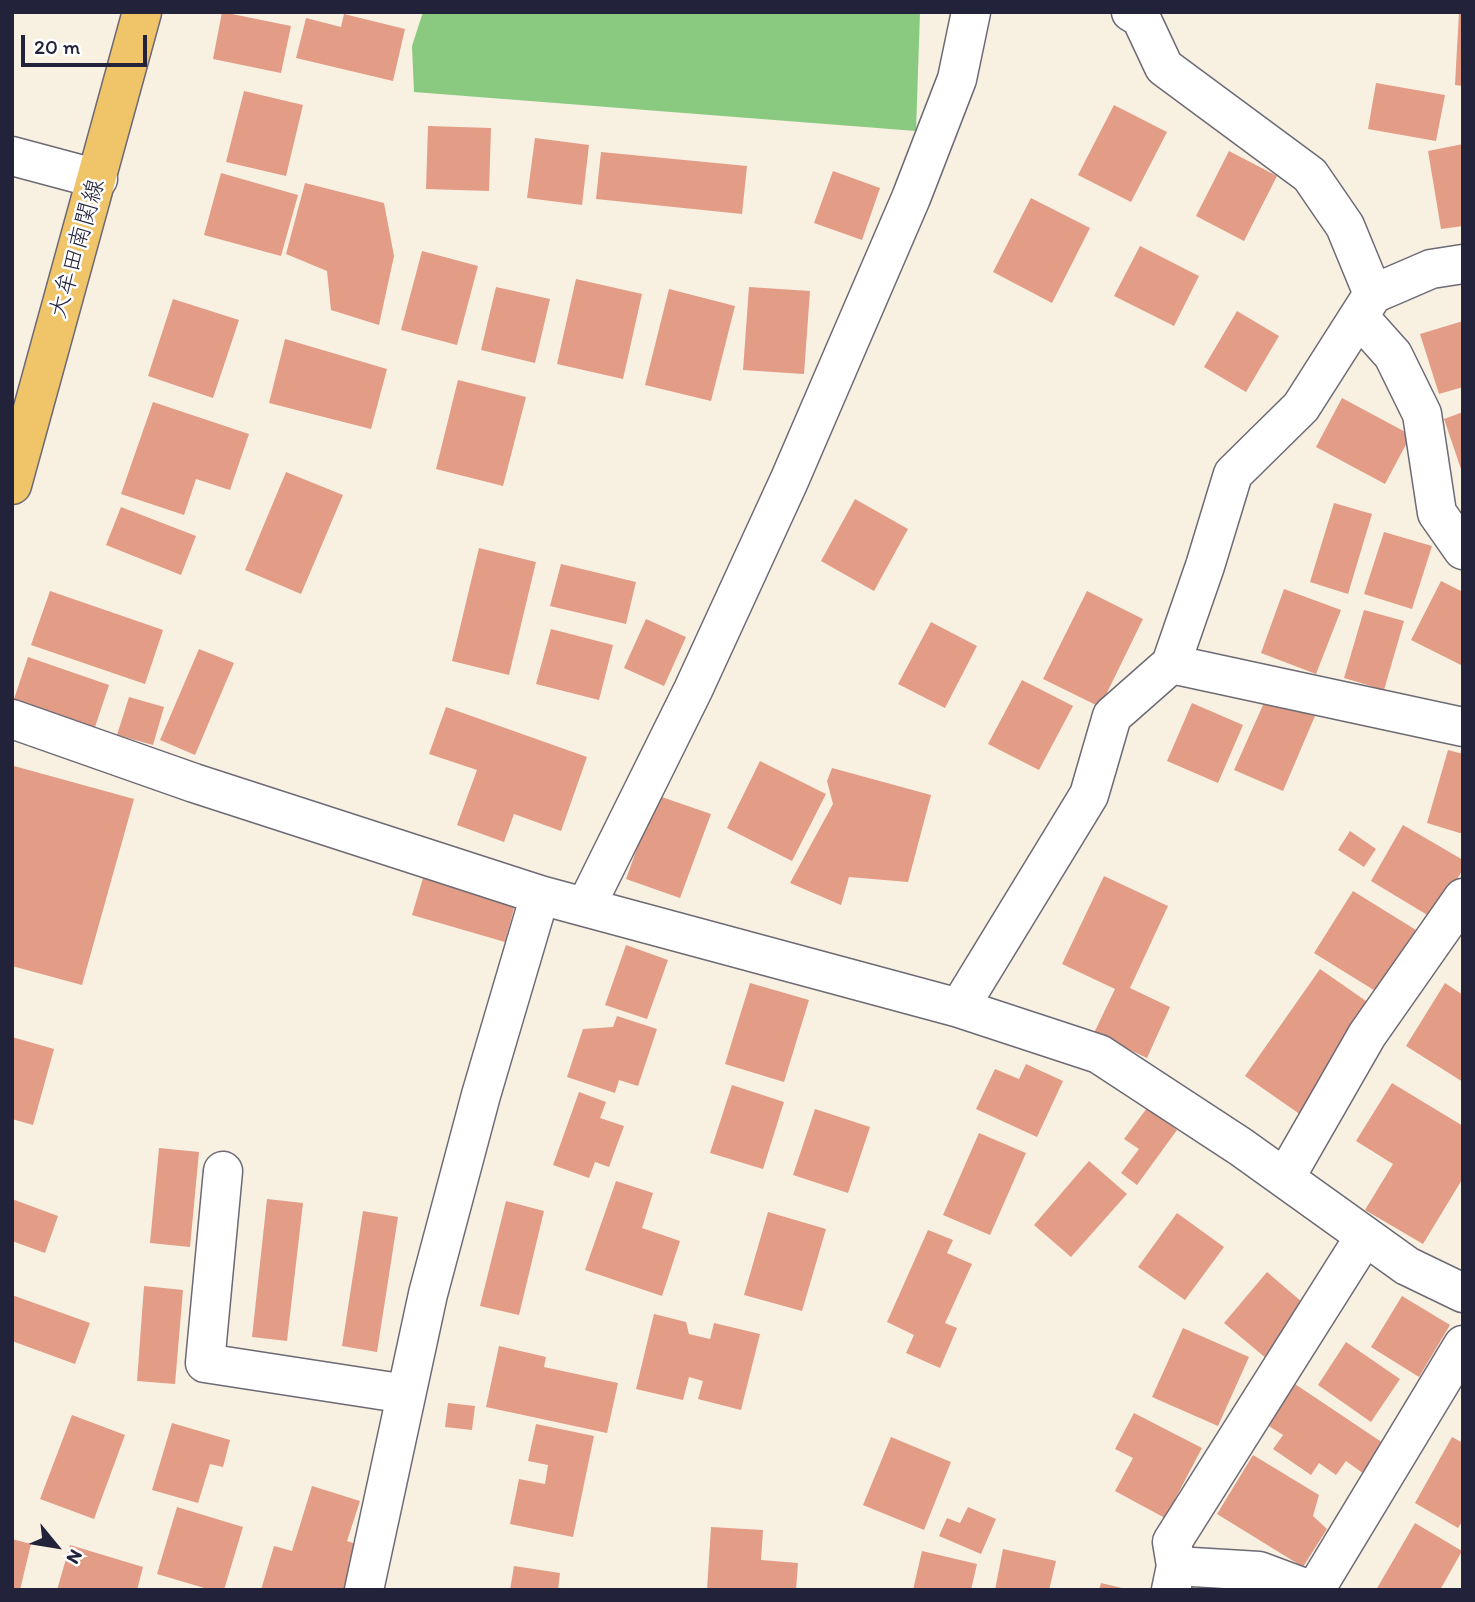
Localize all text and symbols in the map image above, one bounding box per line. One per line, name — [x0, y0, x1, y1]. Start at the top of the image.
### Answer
scale bar — [24, 21, 150, 65]
text: 20 m — [34, 34, 80, 59]
street label: 大牟田南関線 — [44, 176, 112, 322]
north arrow — [21, 1511, 91, 1581]
text: N — [61, 1545, 88, 1568]

